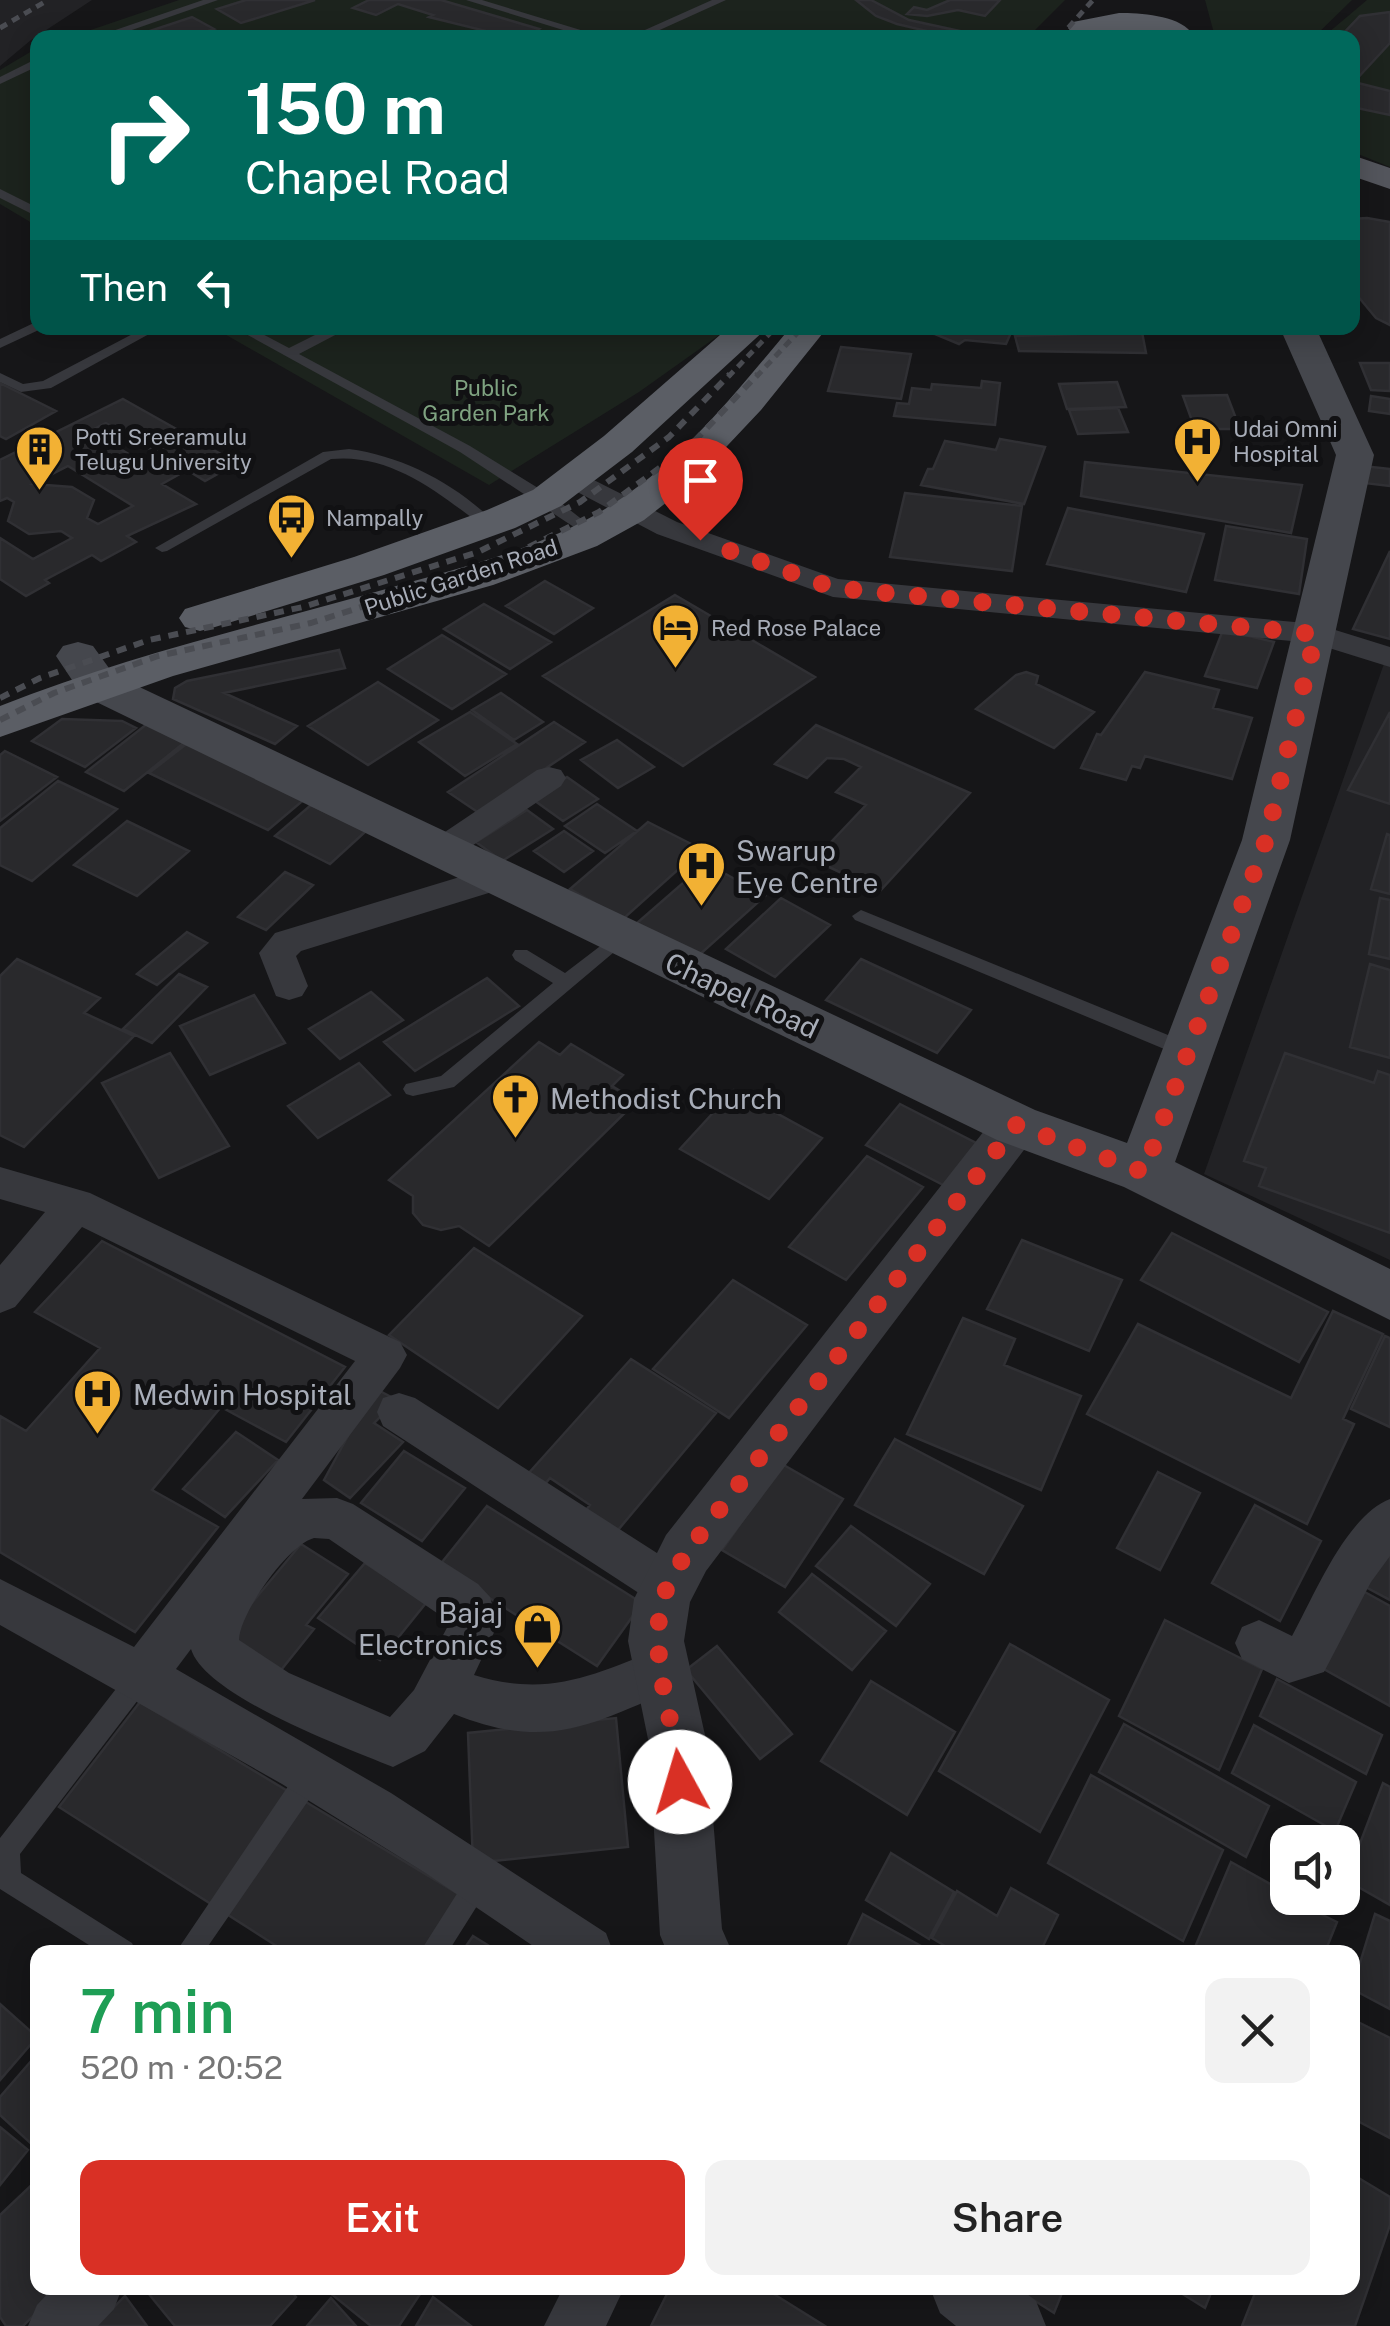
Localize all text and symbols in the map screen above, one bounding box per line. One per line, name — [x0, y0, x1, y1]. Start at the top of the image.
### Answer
text: 150 m — [245, 67, 446, 150]
icon: right — [80, 70, 210, 200]
text: Chapel Road — [245, 151, 510, 204]
icon: left — [188, 260, 243, 315]
text: Then — [80, 265, 168, 310]
park label: Public Garden Park — [422, 375, 550, 426]
hospital icon: Udai Omni Hospital — [1172, 416, 1224, 484]
place label: Udai Omni Hospital — [1233, 416, 1338, 467]
building icon: Potti Sreeramulu Telugu University — [14, 424, 66, 492]
place label: Potti Sreeramulu Telugu University — [75, 424, 252, 475]
pin — [658, 438, 743, 541]
icon: arrive — [673, 453, 728, 508]
bus stop icon: Nampally — [265, 492, 317, 560]
place label: Nampally — [326, 505, 423, 531]
street label: Public Garden Road — [361, 533, 561, 621]
hotel icon: Red Rose Palace — [650, 602, 702, 670]
place label: Red Rose Palace — [711, 615, 881, 641]
place label: Swarup Eye Centre — [736, 834, 878, 899]
hospital icon: Swarup Eye Centre — [675, 840, 727, 908]
street label: Chapel Road — [660, 945, 824, 1045]
church icon: Methodist Church — [489, 1072, 541, 1140]
place label: Methodist Church — [550, 1082, 782, 1115]
hospital icon: Medwin Hospital — [72, 1368, 124, 1436]
place label: Medwin Hospital — [133, 1378, 352, 1411]
place label: Bajaj Electronics — [358, 1596, 503, 1661]
shop icon: Bajaj Electronics — [512, 1602, 564, 1670]
position arrow — [628, 1730, 732, 1834]
map controls — [1270, 1825, 1360, 1915]
button: sound — [1270, 1825, 1360, 1915]
text: 7 min — [80, 1976, 235, 2047]
button: close — [1205, 1978, 1310, 2083]
text: 520 m · 20:52 — [80, 2049, 283, 2086]
button: Exit — [80, 2160, 685, 2275]
button: Share — [705, 2160, 1310, 2275]

